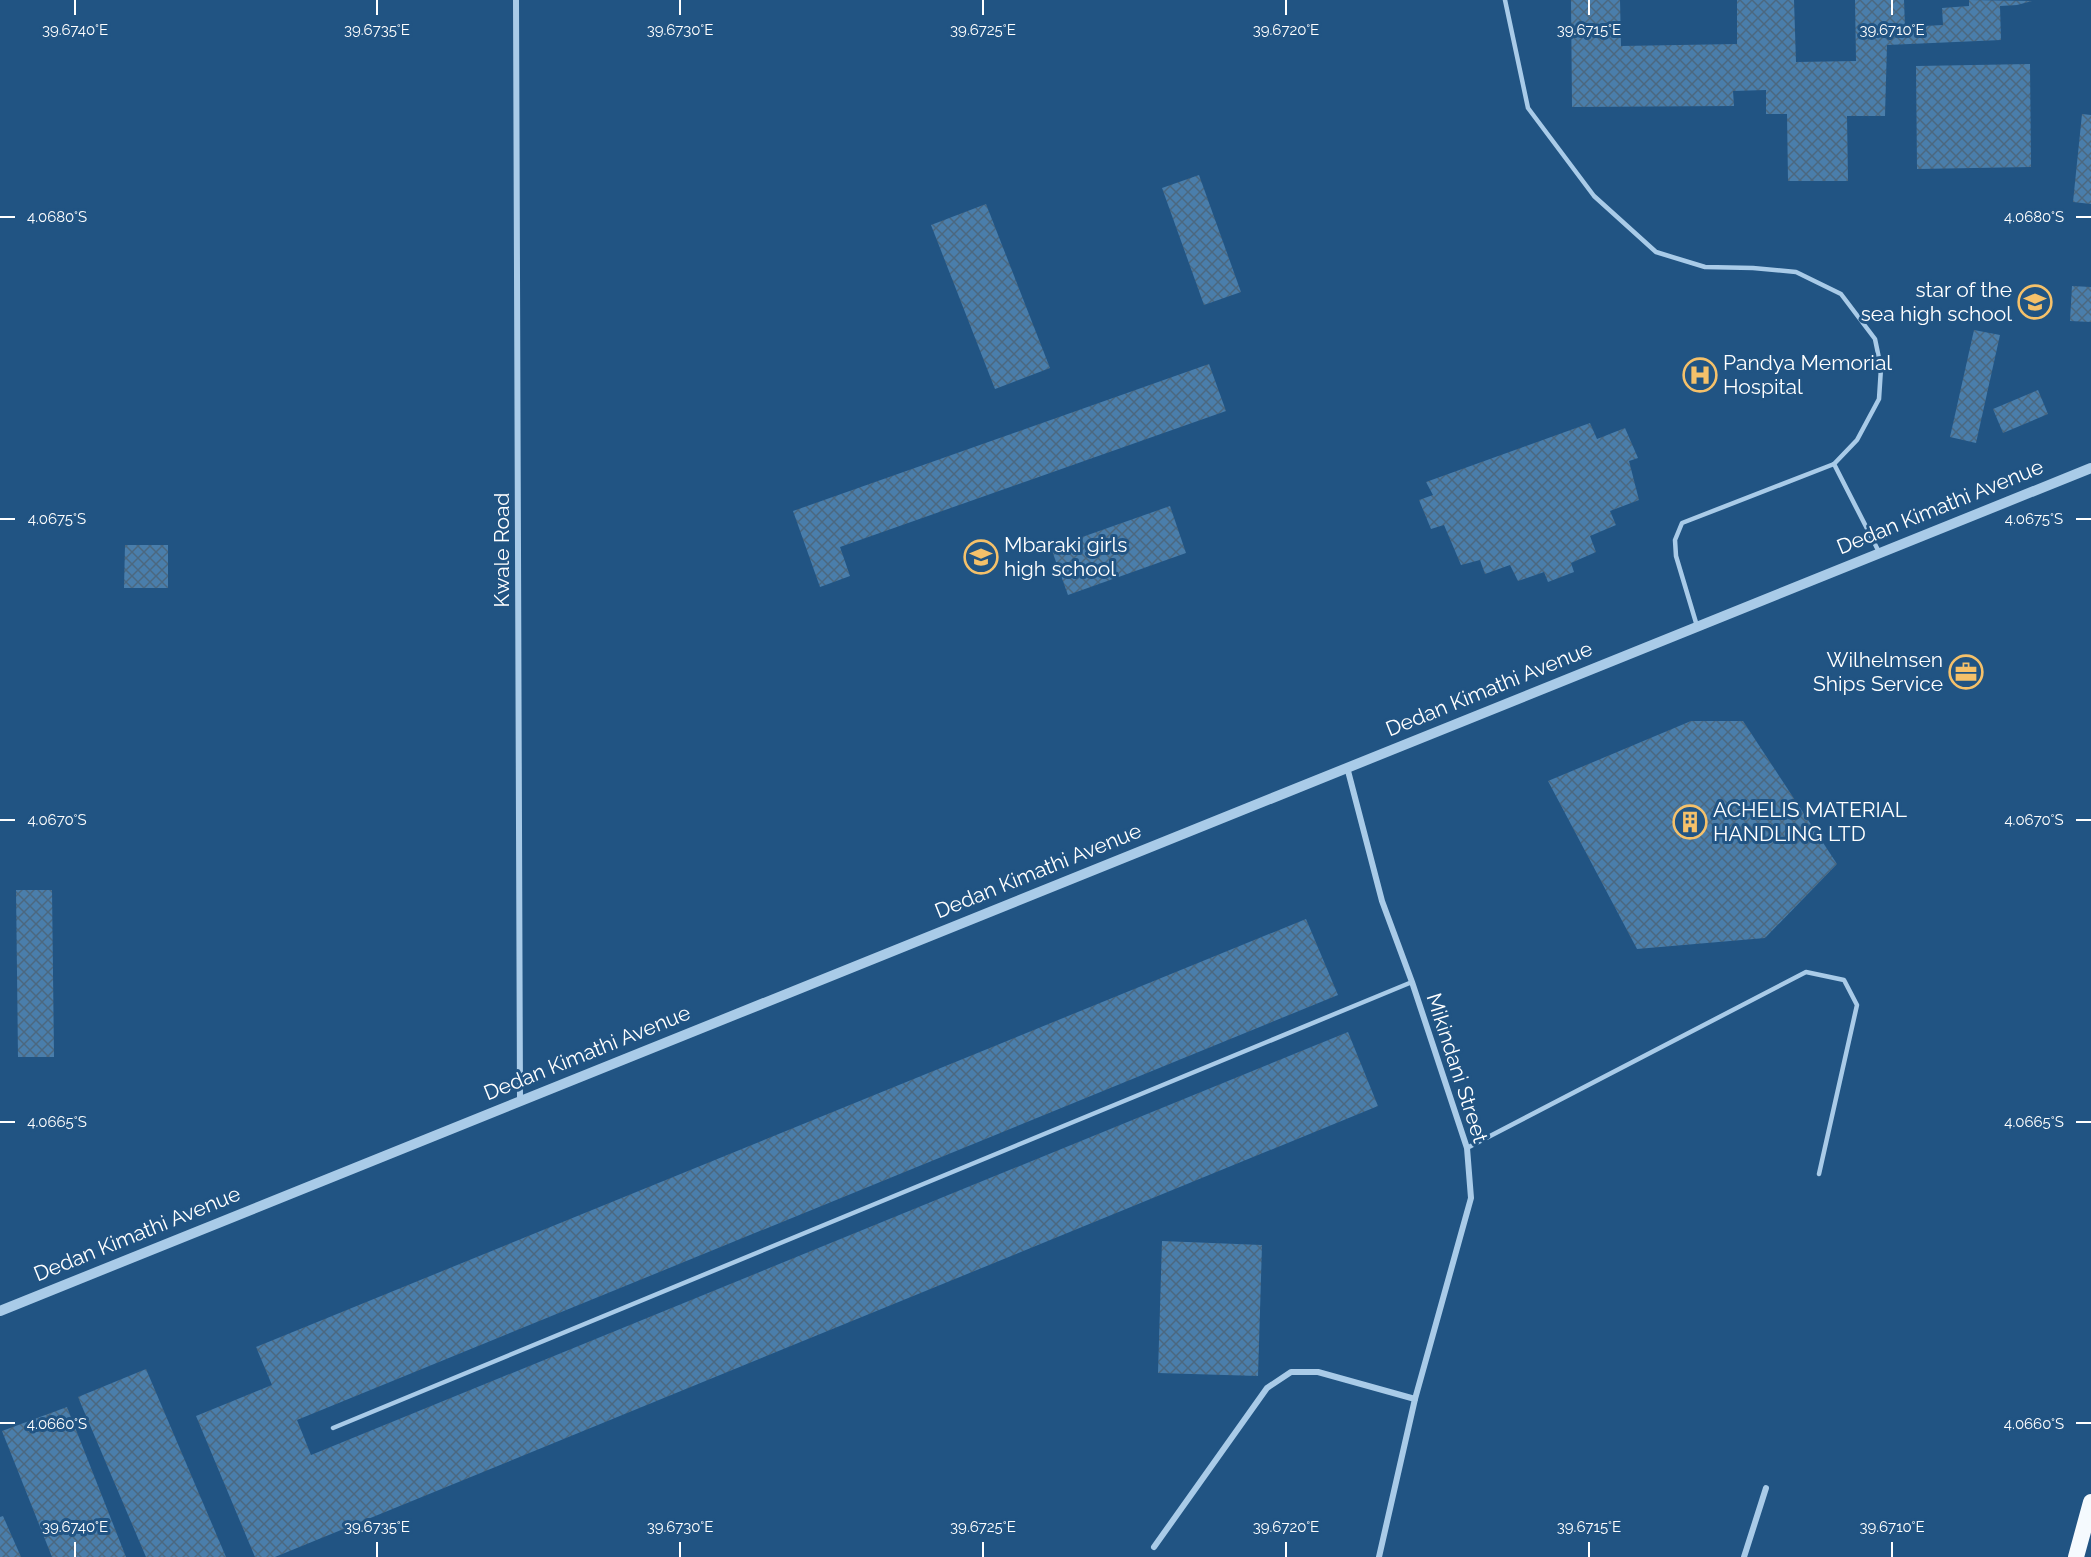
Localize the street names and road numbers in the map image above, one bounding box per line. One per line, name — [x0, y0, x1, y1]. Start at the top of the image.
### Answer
street label: Dedan Kimathi Avenue — [1833, 454, 2047, 559]
street label: Kwale Road — [489, 493, 514, 607]
street label: Dedan Kimathi Avenue — [1382, 636, 1596, 741]
street label: Dedan Kimathi Avenue — [931, 818, 1145, 923]
street label: Mikindani Street — [1422, 990, 1493, 1146]
street label: Dedan Kimathi Avenue — [480, 1000, 694, 1105]
street label: Dedan Kimathi Avenue — [30, 1181, 244, 1286]

